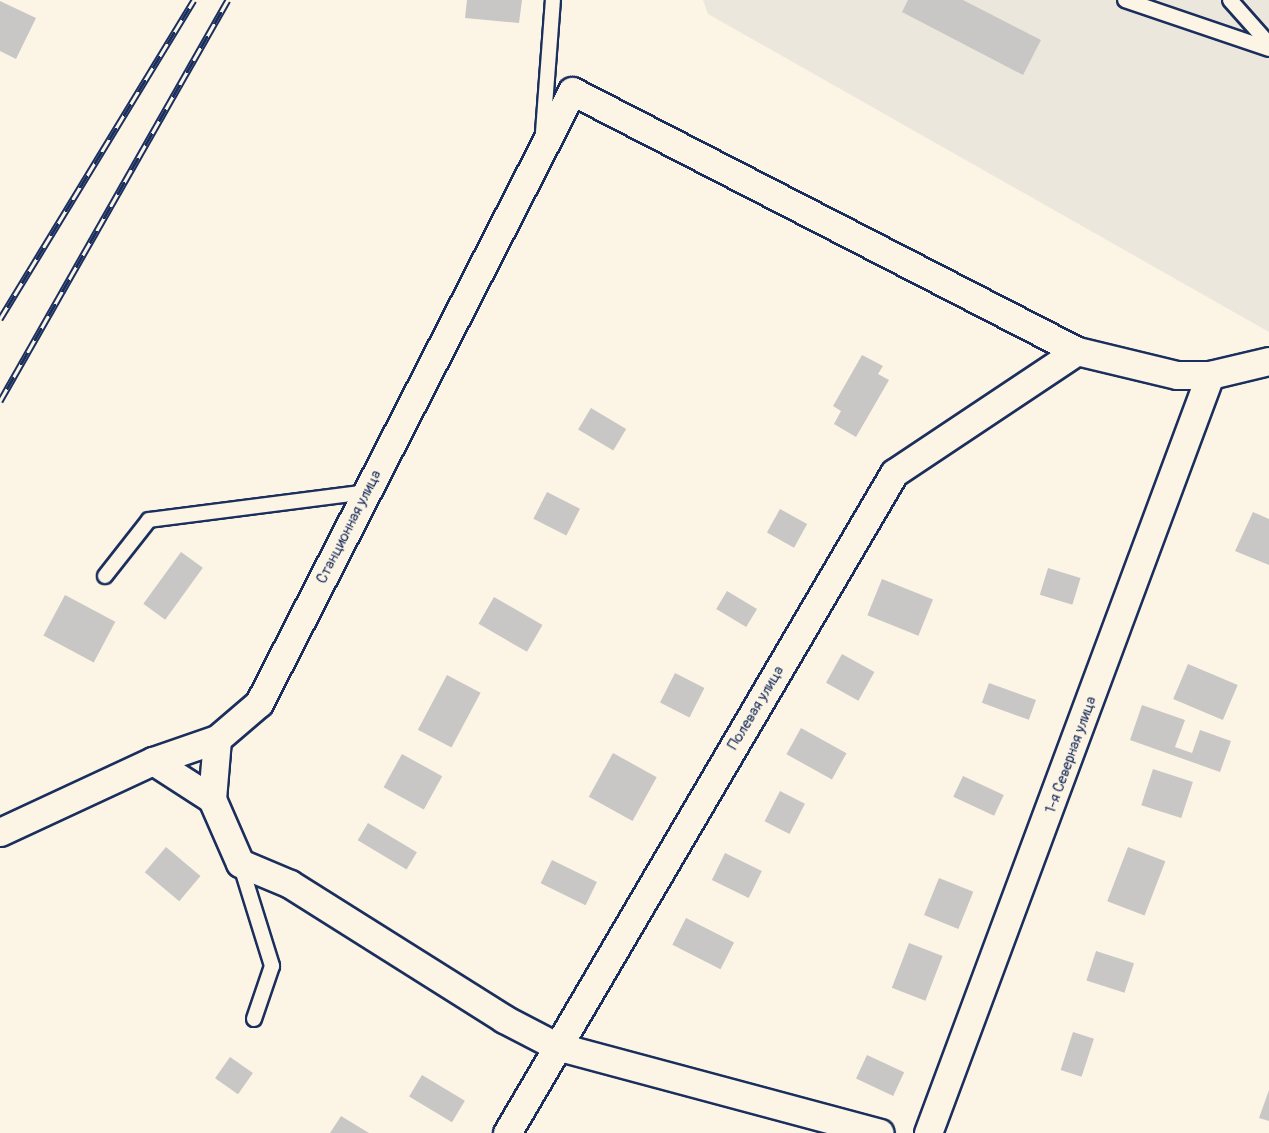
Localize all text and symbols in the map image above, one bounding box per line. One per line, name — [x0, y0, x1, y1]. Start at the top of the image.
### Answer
street label: Станционная улица — [313, 467, 385, 587]
street label: Полевая улица — [724, 663, 788, 753]
street label: 1-я Северная улица — [1041, 694, 1101, 816]

